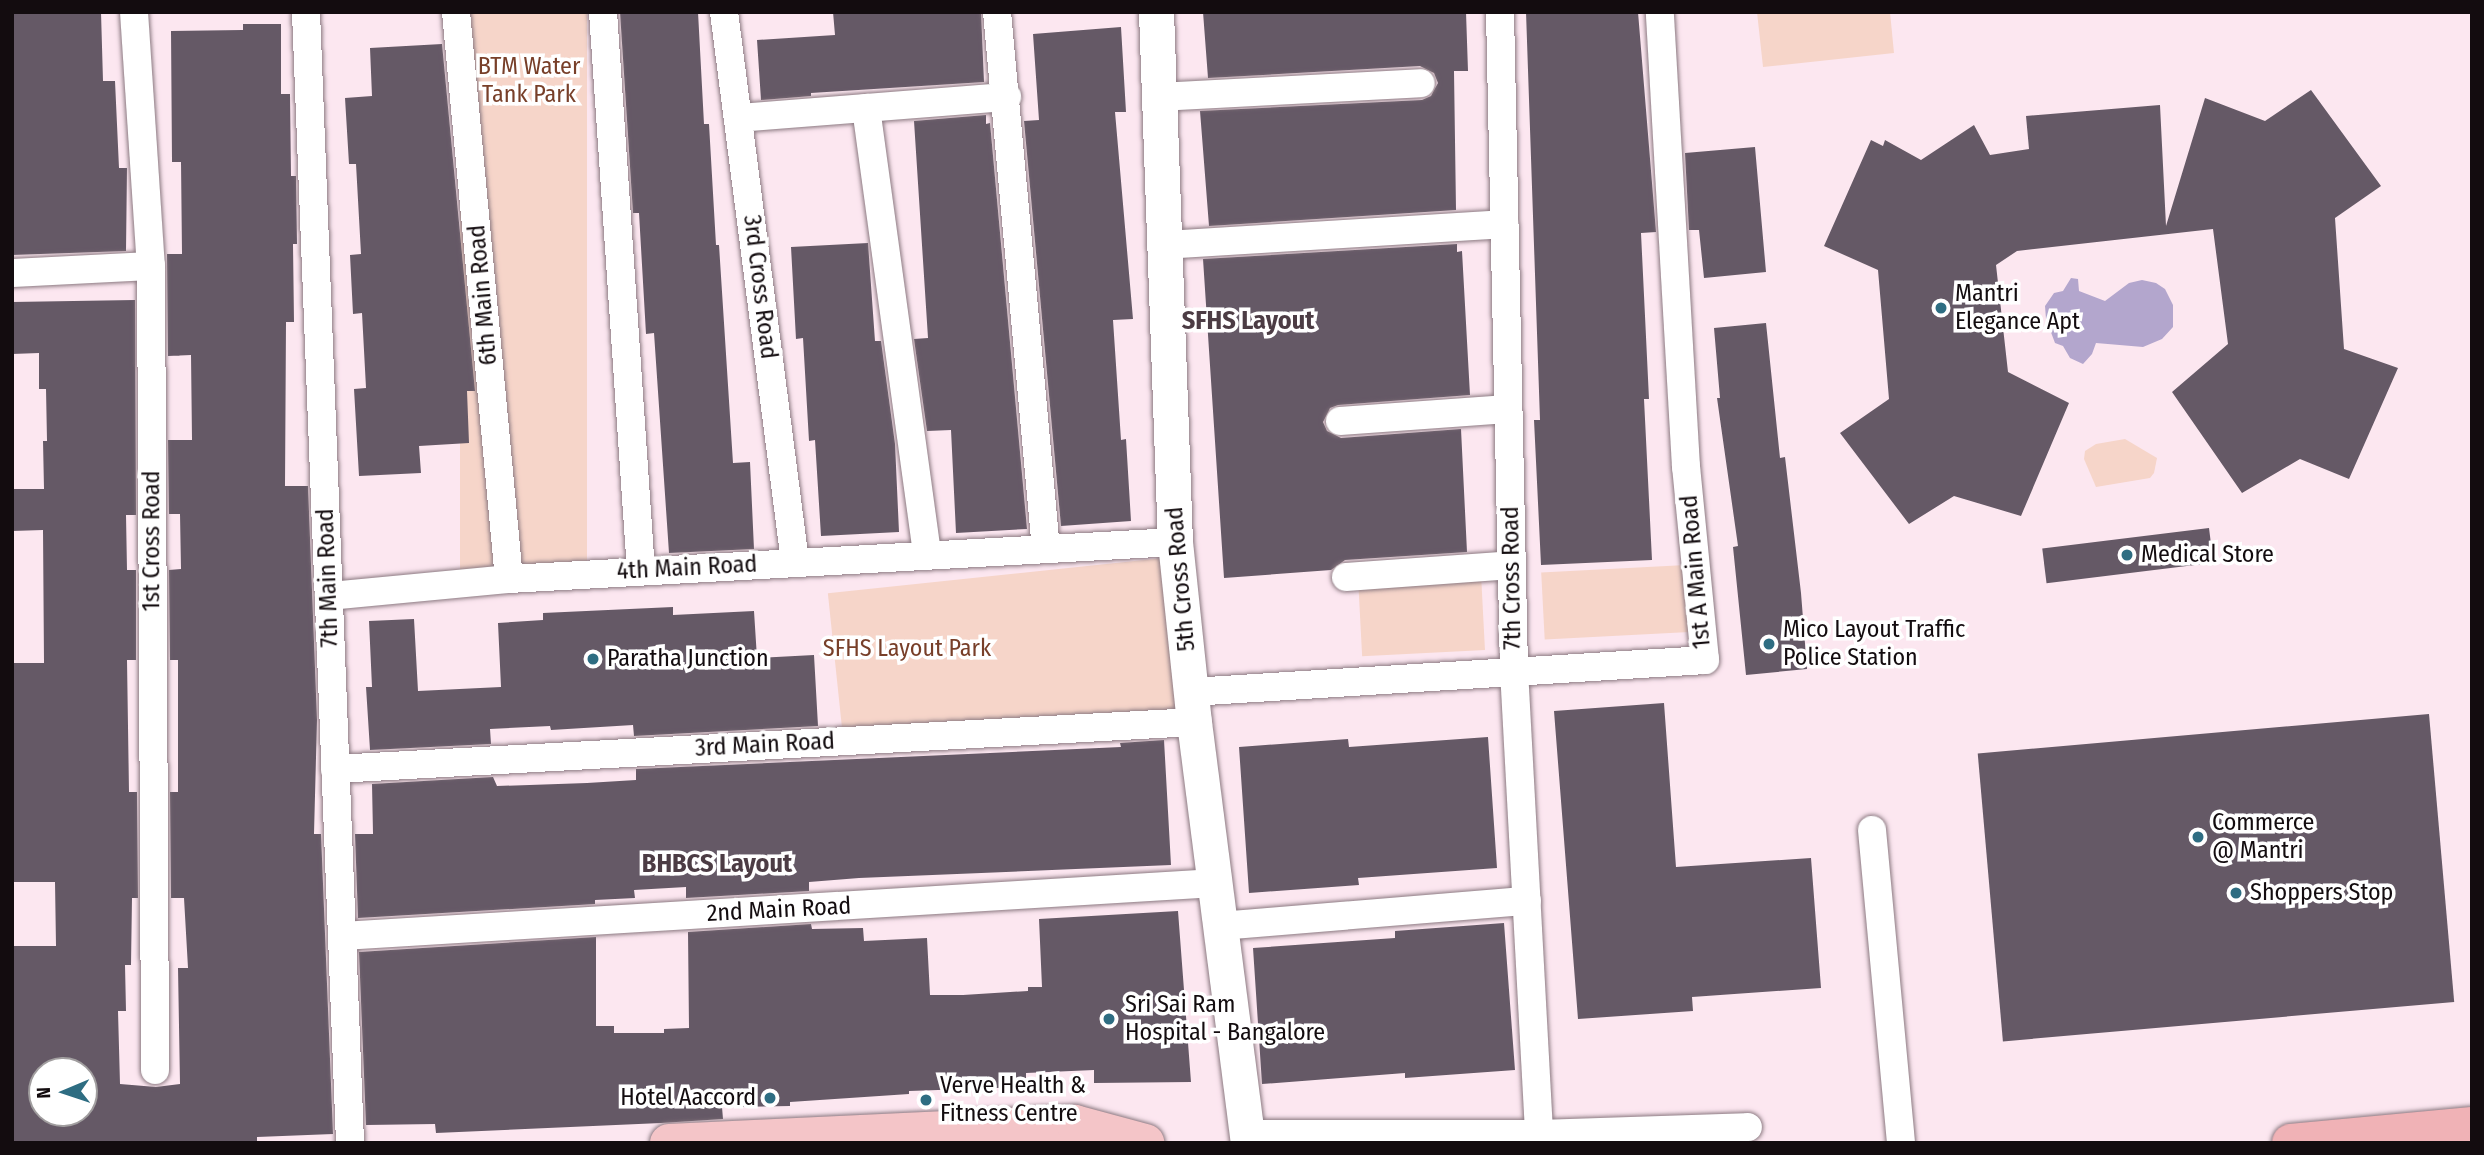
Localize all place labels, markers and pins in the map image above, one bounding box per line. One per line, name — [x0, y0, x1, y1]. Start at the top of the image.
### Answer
place label: Mantri Elegance Apt — [1955, 280, 2080, 336]
marker: Mantri Elegance Apt — [1933, 300, 1949, 316]
place label: Medical Store — [2141, 541, 2274, 569]
marker: Medical Store — [2119, 547, 2135, 563]
place label: Mico Layout Traffic Police Station — [1783, 616, 1965, 672]
marker: Mico Layout Traffic Police Station — [1761, 636, 1777, 652]
place label: Paratha Junction — [607, 645, 769, 673]
marker: Paratha Junction — [585, 651, 601, 667]
place label: Commerce @ Mantri — [2212, 809, 2314, 865]
marker: Commerce @ Mantri — [2190, 829, 2206, 845]
place label: Shoppers Stop — [2250, 879, 2393, 907]
marker: Shoppers Stop — [2228, 885, 2244, 901]
place label: Sri Sai Ram Hospital - Bangalore — [1125, 991, 1325, 1047]
marker: Sri Sai Ram Hospital - Bangalore — [1099, 1009, 1119, 1029]
place label: Verve Health & Fitness Centre — [940, 1072, 1086, 1128]
place label: Hotel Aaccord — [620, 1084, 756, 1112]
marker: Hotel Aaccord — [762, 1090, 778, 1106]
marker: Verve Health & Fitness Centre — [918, 1092, 934, 1108]

